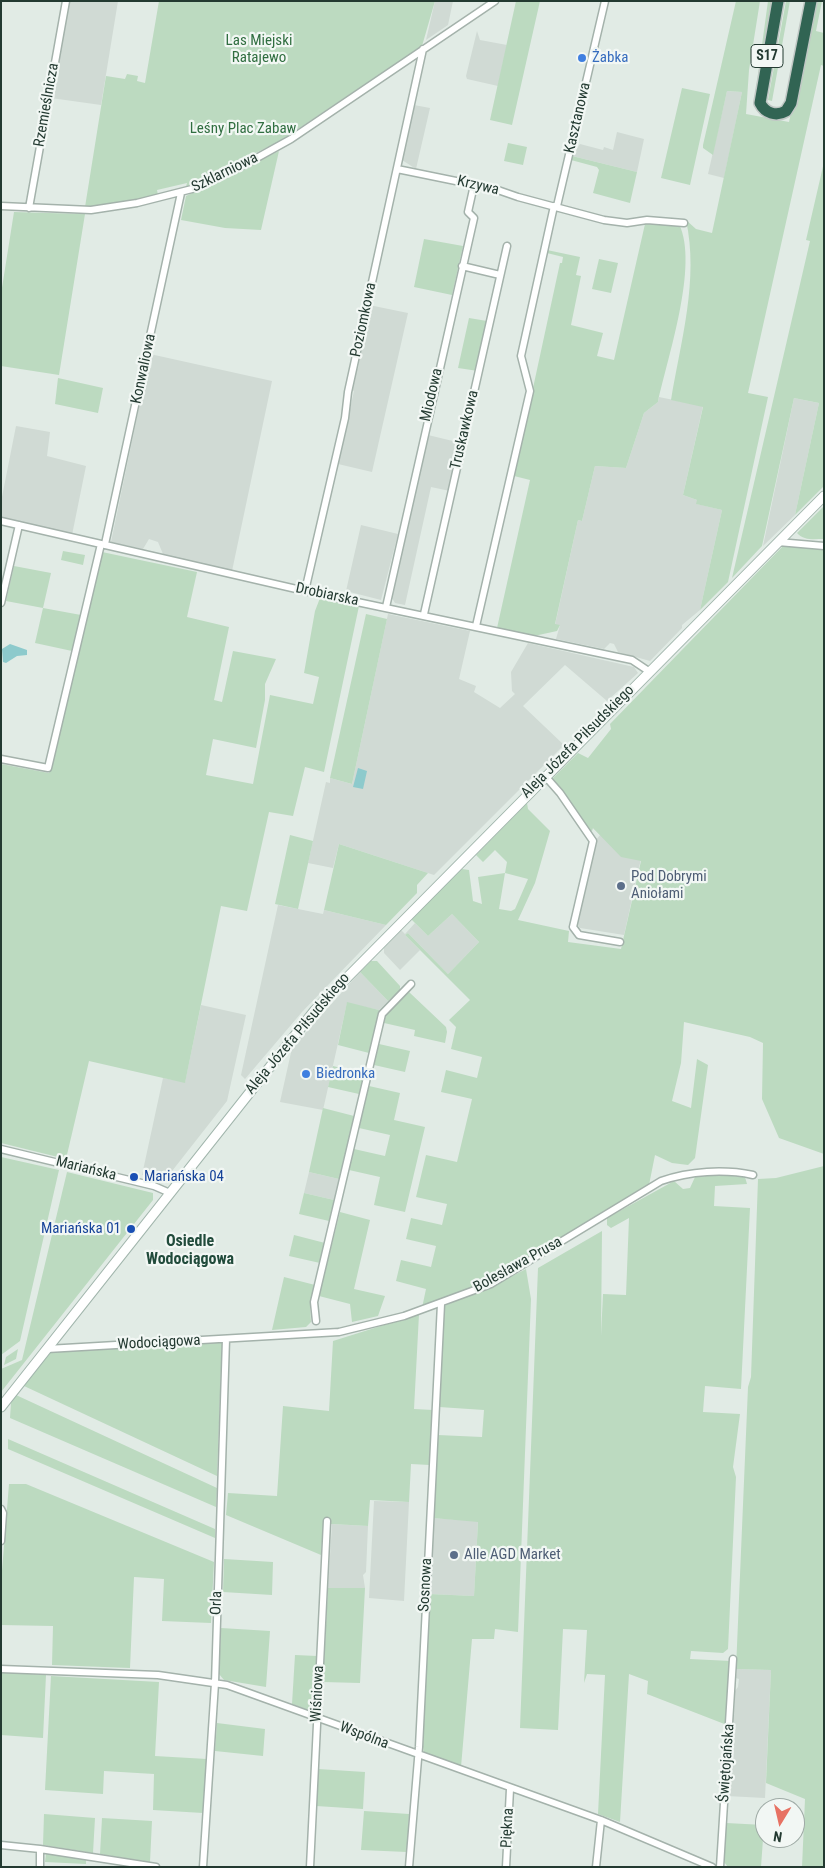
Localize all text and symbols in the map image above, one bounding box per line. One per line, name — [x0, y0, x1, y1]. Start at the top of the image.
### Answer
park label: Las Miejski Ratajewo — [226, 32, 292, 67]
road number: S17 — [751, 44, 783, 68]
place label: Żabka — [592, 49, 628, 67]
marker: Żabka — [576, 52, 588, 64]
street label: Rzemieślnicza — [31, 62, 63, 148]
street label: Kasztanowa — [561, 81, 595, 155]
park label: Leśny Plac Zabaw — [190, 120, 296, 138]
street label: Szklarniowa — [189, 149, 261, 197]
street label: Krzywa — [455, 172, 501, 200]
street label: Poziomkowa — [347, 281, 381, 359]
street label: Konwaliowa — [128, 332, 160, 406]
street label: Miodowa — [417, 367, 447, 423]
street label: Truskawkowa — [447, 389, 483, 471]
street label: Drobiarska — [294, 580, 360, 610]
street label: Aleja Józefa Piłsudskiego — [518, 682, 638, 802]
place label: Pod Dobrymi Aniołami — [631, 868, 707, 903]
marker: Pod Dobrymi Aniołami — [615, 880, 627, 892]
street label: Aleja Józefa Piłsudskiego — [242, 970, 354, 1098]
place label: Biedronka — [316, 1065, 375, 1083]
marker: Biedronka — [300, 1068, 312, 1080]
street label: Mariańska — [54, 1153, 118, 1185]
place label: Mariańska 04 — [144, 1168, 224, 1186]
marker: Mariańska 04 — [128, 1171, 140, 1183]
place label: Mariańska 01 — [41, 1220, 121, 1238]
marker: Mariańska 01 — [125, 1223, 137, 1235]
district label: Osiedle Wodociągowa — [146, 1232, 234, 1270]
street label: Bolesława Prusa — [471, 1233, 565, 1297]
street label: Wodociągowa — [117, 1332, 201, 1354]
place label: Alle AGD Market — [464, 1546, 561, 1564]
marker: Alle AGD Market — [448, 1549, 460, 1561]
street label: Sosnowa — [416, 1558, 436, 1612]
street label: Orla — [208, 1591, 226, 1615]
street label: Wiśniowa — [308, 1665, 328, 1723]
street label: Wspólna — [337, 1718, 391, 1754]
street label: Świętojańska — [715, 1723, 739, 1803]
north arrow — [755, 1798, 805, 1848]
street label: Piękna — [498, 1808, 518, 1848]
text: N — [772, 1828, 783, 1845]

